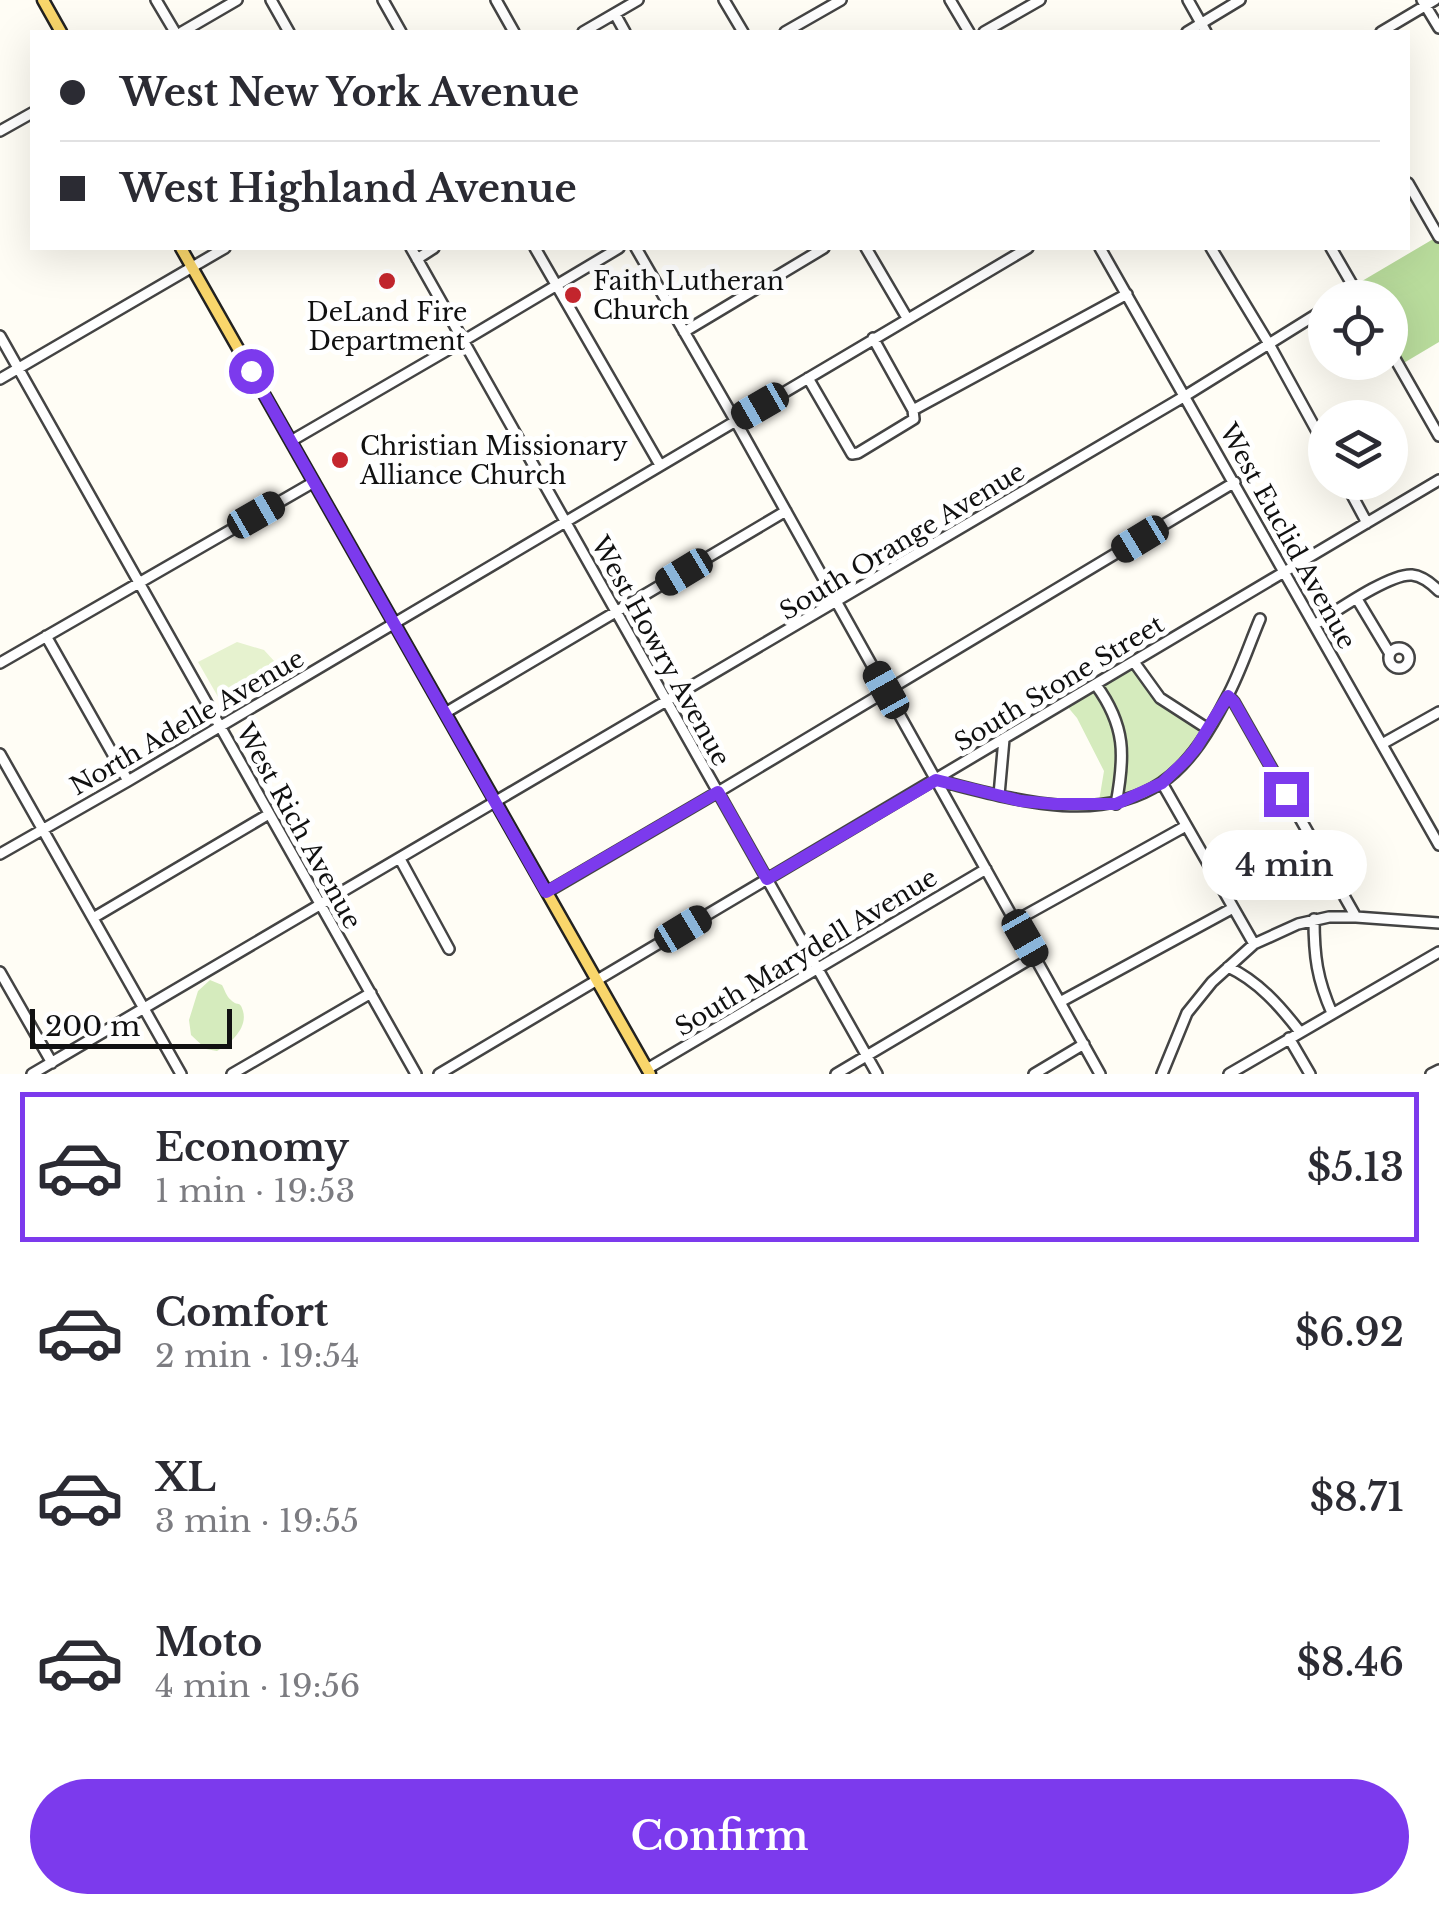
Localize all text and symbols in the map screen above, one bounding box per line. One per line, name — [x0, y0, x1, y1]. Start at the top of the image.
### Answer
text: West New York Avenue — [120, 69, 579, 116]
text: West Highland Avenue — [120, 165, 577, 212]
place label: Faith Lutheran Church — [593, 266, 784, 326]
marker: DeLand Fire Department — [376, 270, 398, 292]
map controls — [1308, 280, 1408, 500]
button: locate — [1308, 280, 1408, 380]
marker: Faith Lutheran Church — [562, 284, 584, 306]
place label: DeLand Fire Department — [307, 297, 467, 357]
route start — [229, 349, 274, 394]
car — [727, 378, 793, 434]
button: layers — [1308, 400, 1408, 500]
street label: West Euclid Avenue — [1212, 417, 1362, 654]
place label: Christian Missionary Alliance Church — [359, 431, 628, 491]
marker: Christian Missionary Alliance Church — [329, 449, 351, 471]
street label: South Orange Avenue — [774, 456, 1030, 627]
car — [223, 487, 289, 543]
car — [1107, 511, 1173, 567]
street label: West Howry Avenue — [584, 530, 737, 772]
car — [651, 544, 717, 600]
street label: South Stone Street — [949, 608, 1170, 758]
street label: North Adelle Avenue — [65, 643, 310, 802]
car — [858, 656, 914, 724]
street label: West Rich Avenue — [229, 717, 368, 934]
route end — [1264, 772, 1309, 817]
callout: 4 min — [1204, 829, 1368, 899]
text: 4 min — [1235, 845, 1334, 885]
street label: South Marydell Avenue — [670, 862, 943, 1043]
car — [650, 901, 716, 957]
car — [997, 905, 1053, 971]
scale bar — [30, 1004, 232, 1048]
text: 200 m — [45, 1009, 140, 1044]
icon: car — [35, 1122, 125, 1212]
text: Economy — [155, 1124, 349, 1171]
text: $5.13 — [1307, 1144, 1404, 1191]
text: 1 min · 19:53 — [155, 1171, 355, 1211]
icon: car — [35, 1287, 125, 1377]
text: Comfort — [155, 1289, 328, 1336]
text: $6.92 — [1295, 1309, 1404, 1356]
text: 2 min · 19:54 — [155, 1336, 360, 1376]
icon: car — [35, 1452, 125, 1542]
text: XL — [155, 1454, 216, 1501]
text: $8.71 — [1310, 1474, 1404, 1521]
text: 3 min · 19:55 — [155, 1501, 359, 1541]
icon: car — [35, 1617, 125, 1707]
text: Moto — [155, 1619, 262, 1666]
text: $8.46 — [1297, 1639, 1404, 1686]
text: 4 min · 19:56 — [155, 1666, 360, 1706]
button: Confirm — [30, 1779, 1409, 1894]

